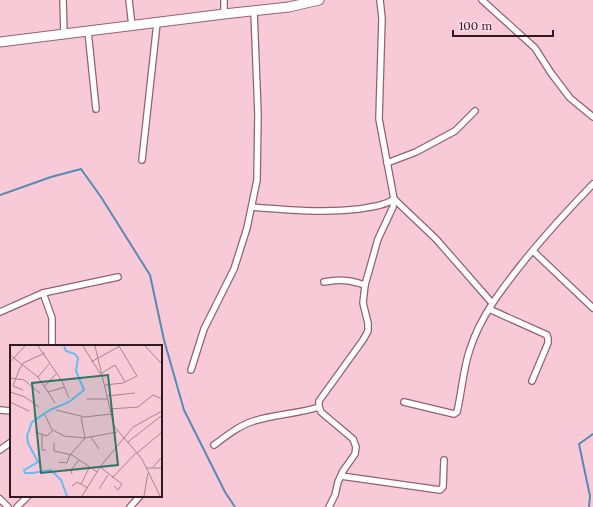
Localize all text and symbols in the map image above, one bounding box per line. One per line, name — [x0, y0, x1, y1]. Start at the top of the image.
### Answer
scale bar — [453, 12, 553, 38]
text: 100 m — [459, 18, 492, 33]
inset map — [10, 345, 162, 497]

